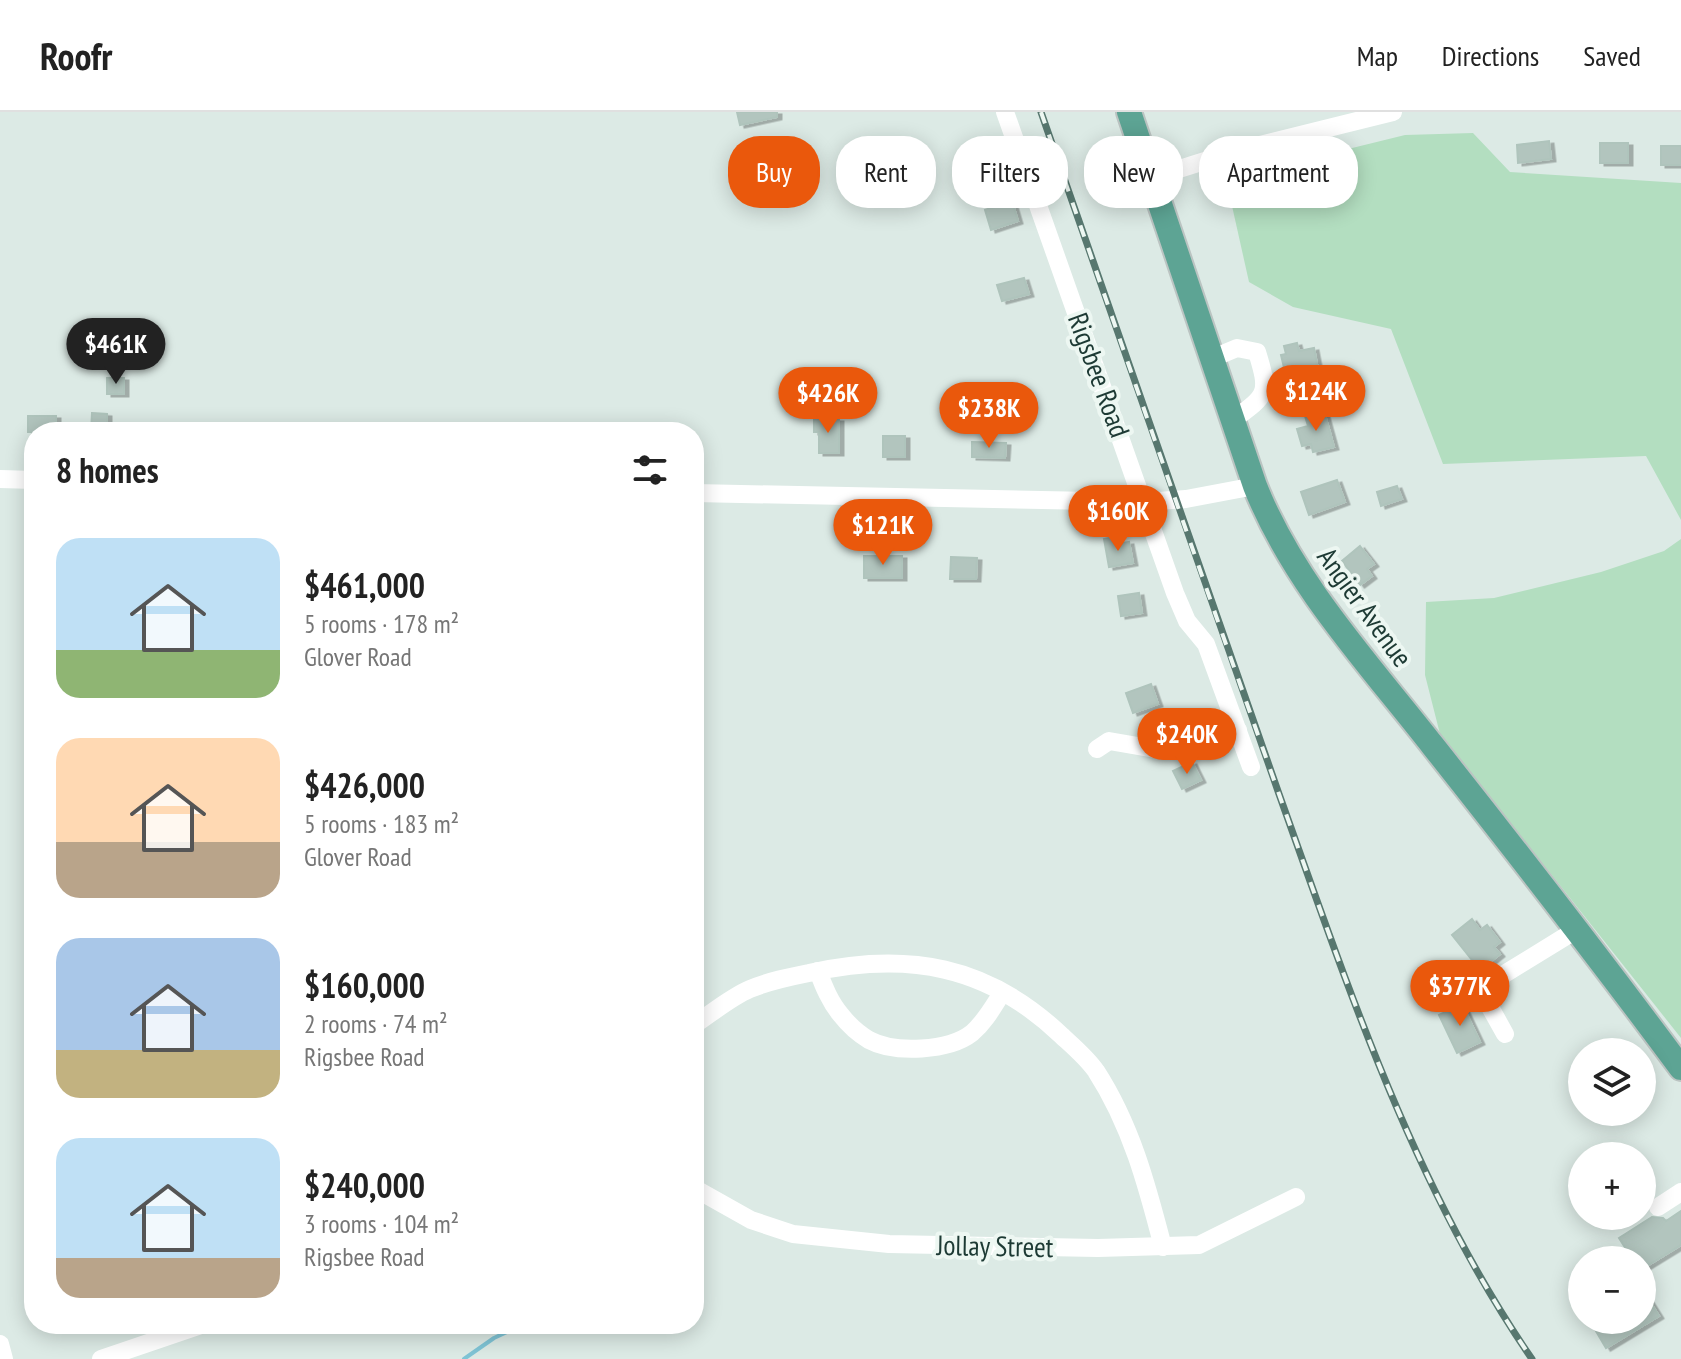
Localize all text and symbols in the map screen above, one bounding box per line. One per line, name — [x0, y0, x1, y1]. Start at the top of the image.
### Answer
text: Roofr — [40, 31, 112, 80]
text: Map — [1357, 37, 1398, 74]
text: Directions — [1442, 37, 1539, 74]
text: Saved — [1583, 37, 1641, 74]
chip: Buy — [728, 136, 820, 208]
chip: Rent — [836, 136, 936, 208]
chip: Filters — [952, 136, 1068, 208]
chip: New — [1084, 136, 1183, 208]
chip: Apartment — [1199, 136, 1358, 208]
street label: Rigsbee Road — [1060, 307, 1139, 442]
pin: $461K — [60, 318, 172, 386]
text: $461K — [84, 327, 148, 360]
pin: $124K — [1260, 365, 1372, 433]
pin: $426K — [772, 367, 884, 435]
text: $124K — [1284, 374, 1348, 407]
text: $426K — [796, 376, 860, 409]
pin: $238K — [933, 382, 1045, 450]
text: $238K — [957, 391, 1021, 424]
text: 8 homes — [56, 448, 159, 492]
icon: filters — [628, 448, 672, 492]
pin: $160K — [1062, 485, 1174, 553]
text: $160K — [1086, 494, 1150, 527]
pin: $121K — [827, 499, 939, 567]
text: $121K — [851, 508, 915, 541]
street label: Angier Avenue — [1310, 540, 1421, 674]
text: $461,000 — [304, 563, 425, 607]
icon: home — [120, 570, 216, 666]
text: 5 rooms · 178 m² — [304, 607, 459, 640]
text: Glover Road — [304, 640, 412, 673]
pin: $240K — [1131, 708, 1243, 776]
text: $240K — [1155, 717, 1219, 750]
text: $426,000 — [304, 763, 425, 807]
icon: home — [120, 770, 216, 866]
text: 5 rooms · 183 m² — [304, 807, 459, 840]
text: Glover Road — [304, 840, 412, 873]
pin: $377K — [1404, 960, 1516, 1028]
text: $160,000 — [304, 963, 425, 1007]
text: $377K — [1428, 969, 1492, 1002]
icon: home — [120, 970, 216, 1066]
text: 2 rooms · 74 m² — [304, 1007, 448, 1040]
map controls — [1568, 1038, 1656, 1334]
button: layers — [1568, 1038, 1656, 1126]
text: Rigsbee Road — [304, 1040, 425, 1073]
button: + — [1568, 1142, 1656, 1230]
text: $240,000 — [304, 1163, 425, 1207]
icon: home — [120, 1170, 216, 1266]
text: 3 rooms · 104 m² — [304, 1207, 459, 1240]
street label: Jollay Street — [935, 1226, 1054, 1265]
text: Rigsbee Road — [304, 1240, 425, 1273]
button: − — [1568, 1246, 1656, 1334]

